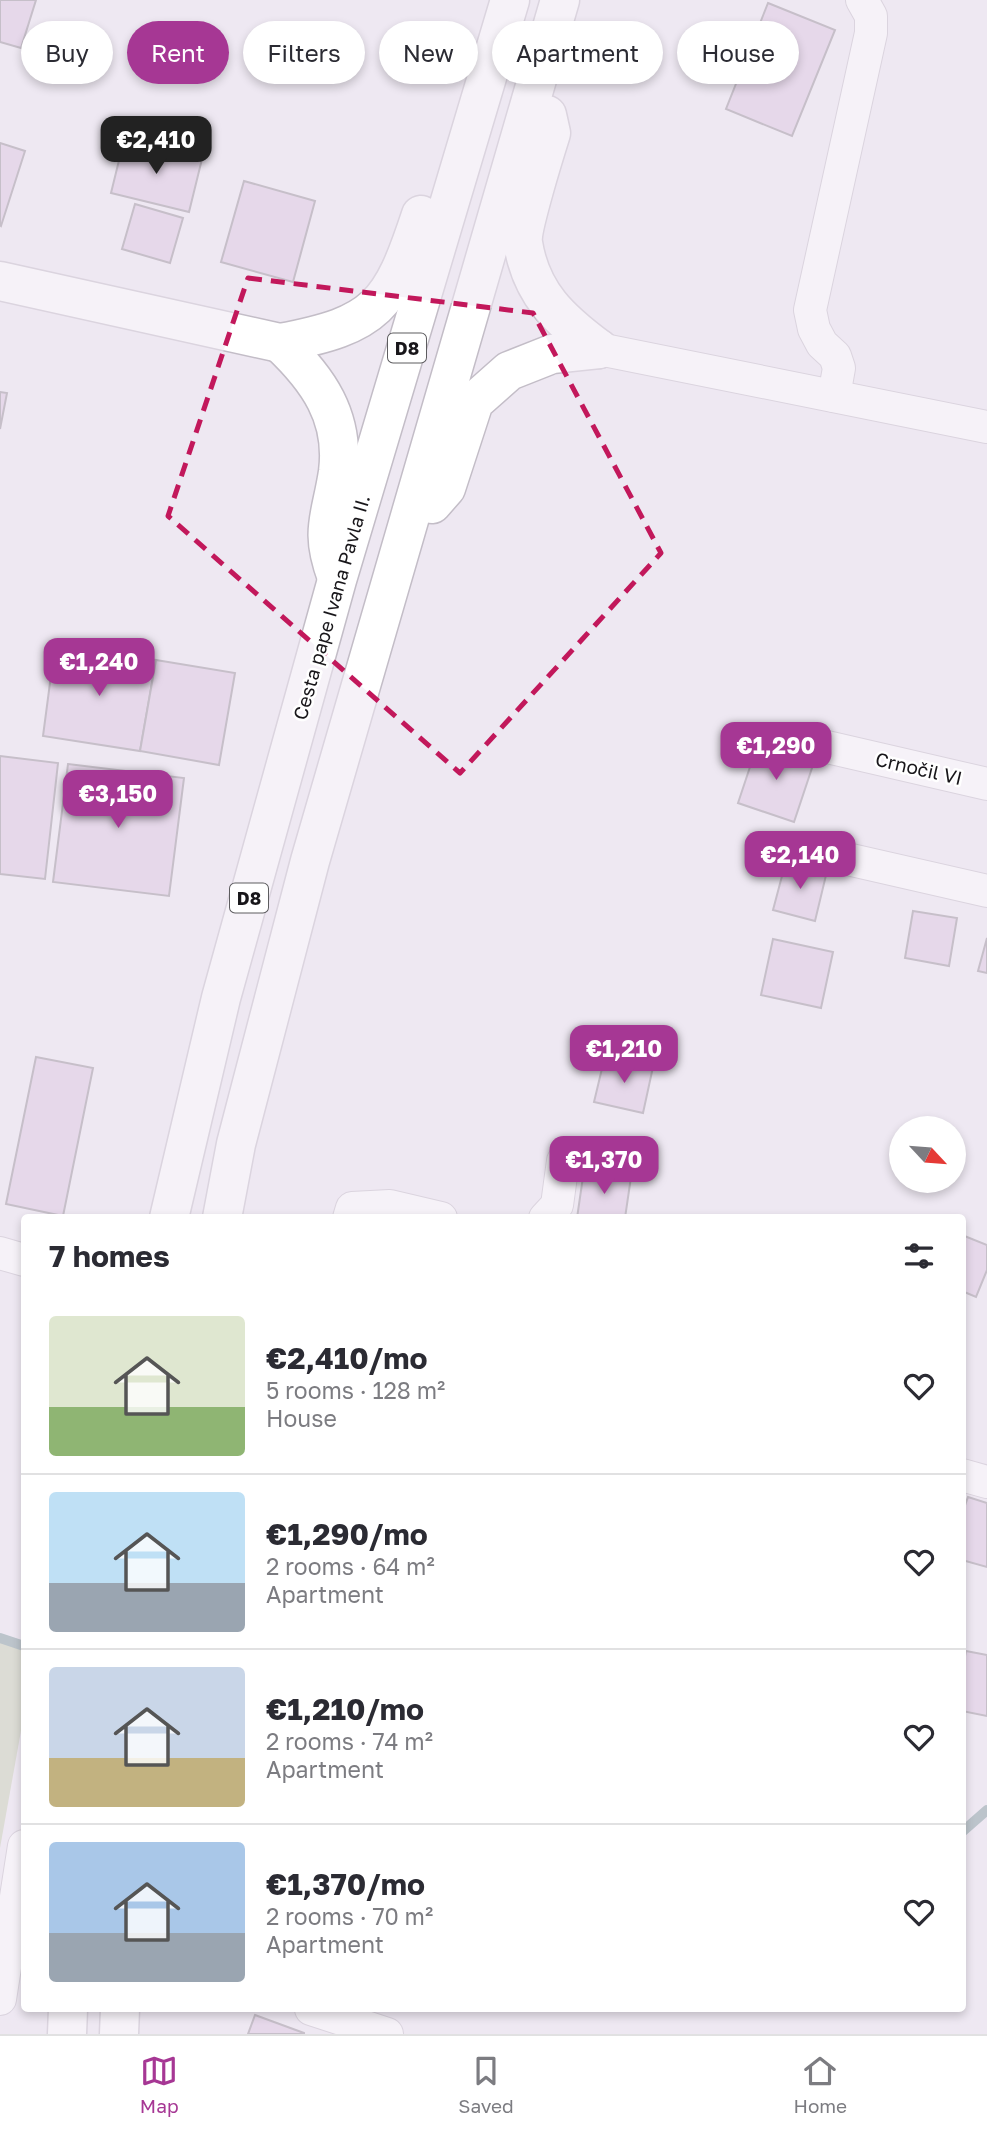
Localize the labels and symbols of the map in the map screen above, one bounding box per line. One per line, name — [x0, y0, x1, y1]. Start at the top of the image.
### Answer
pin: €2,410 — [99, 116, 213, 176]
road number: D8 — [388, 334, 426, 362]
street label: Cesta pape Ivana Pavla II. — [288, 492, 374, 722]
pin: €1,240 — [42, 638, 156, 698]
pin: €1,290 — [719, 722, 833, 782]
street label: Crnočil VI — [873, 747, 965, 789]
pin: €3,150 — [61, 770, 175, 830]
pin: €2,140 — [743, 832, 857, 891]
road number: D8 — [230, 884, 268, 912]
pin: €1,210 — [567, 1026, 681, 1085]
north arrow — [889, 1116, 966, 1194]
pin: €1,370 — [547, 1136, 661, 1196]

